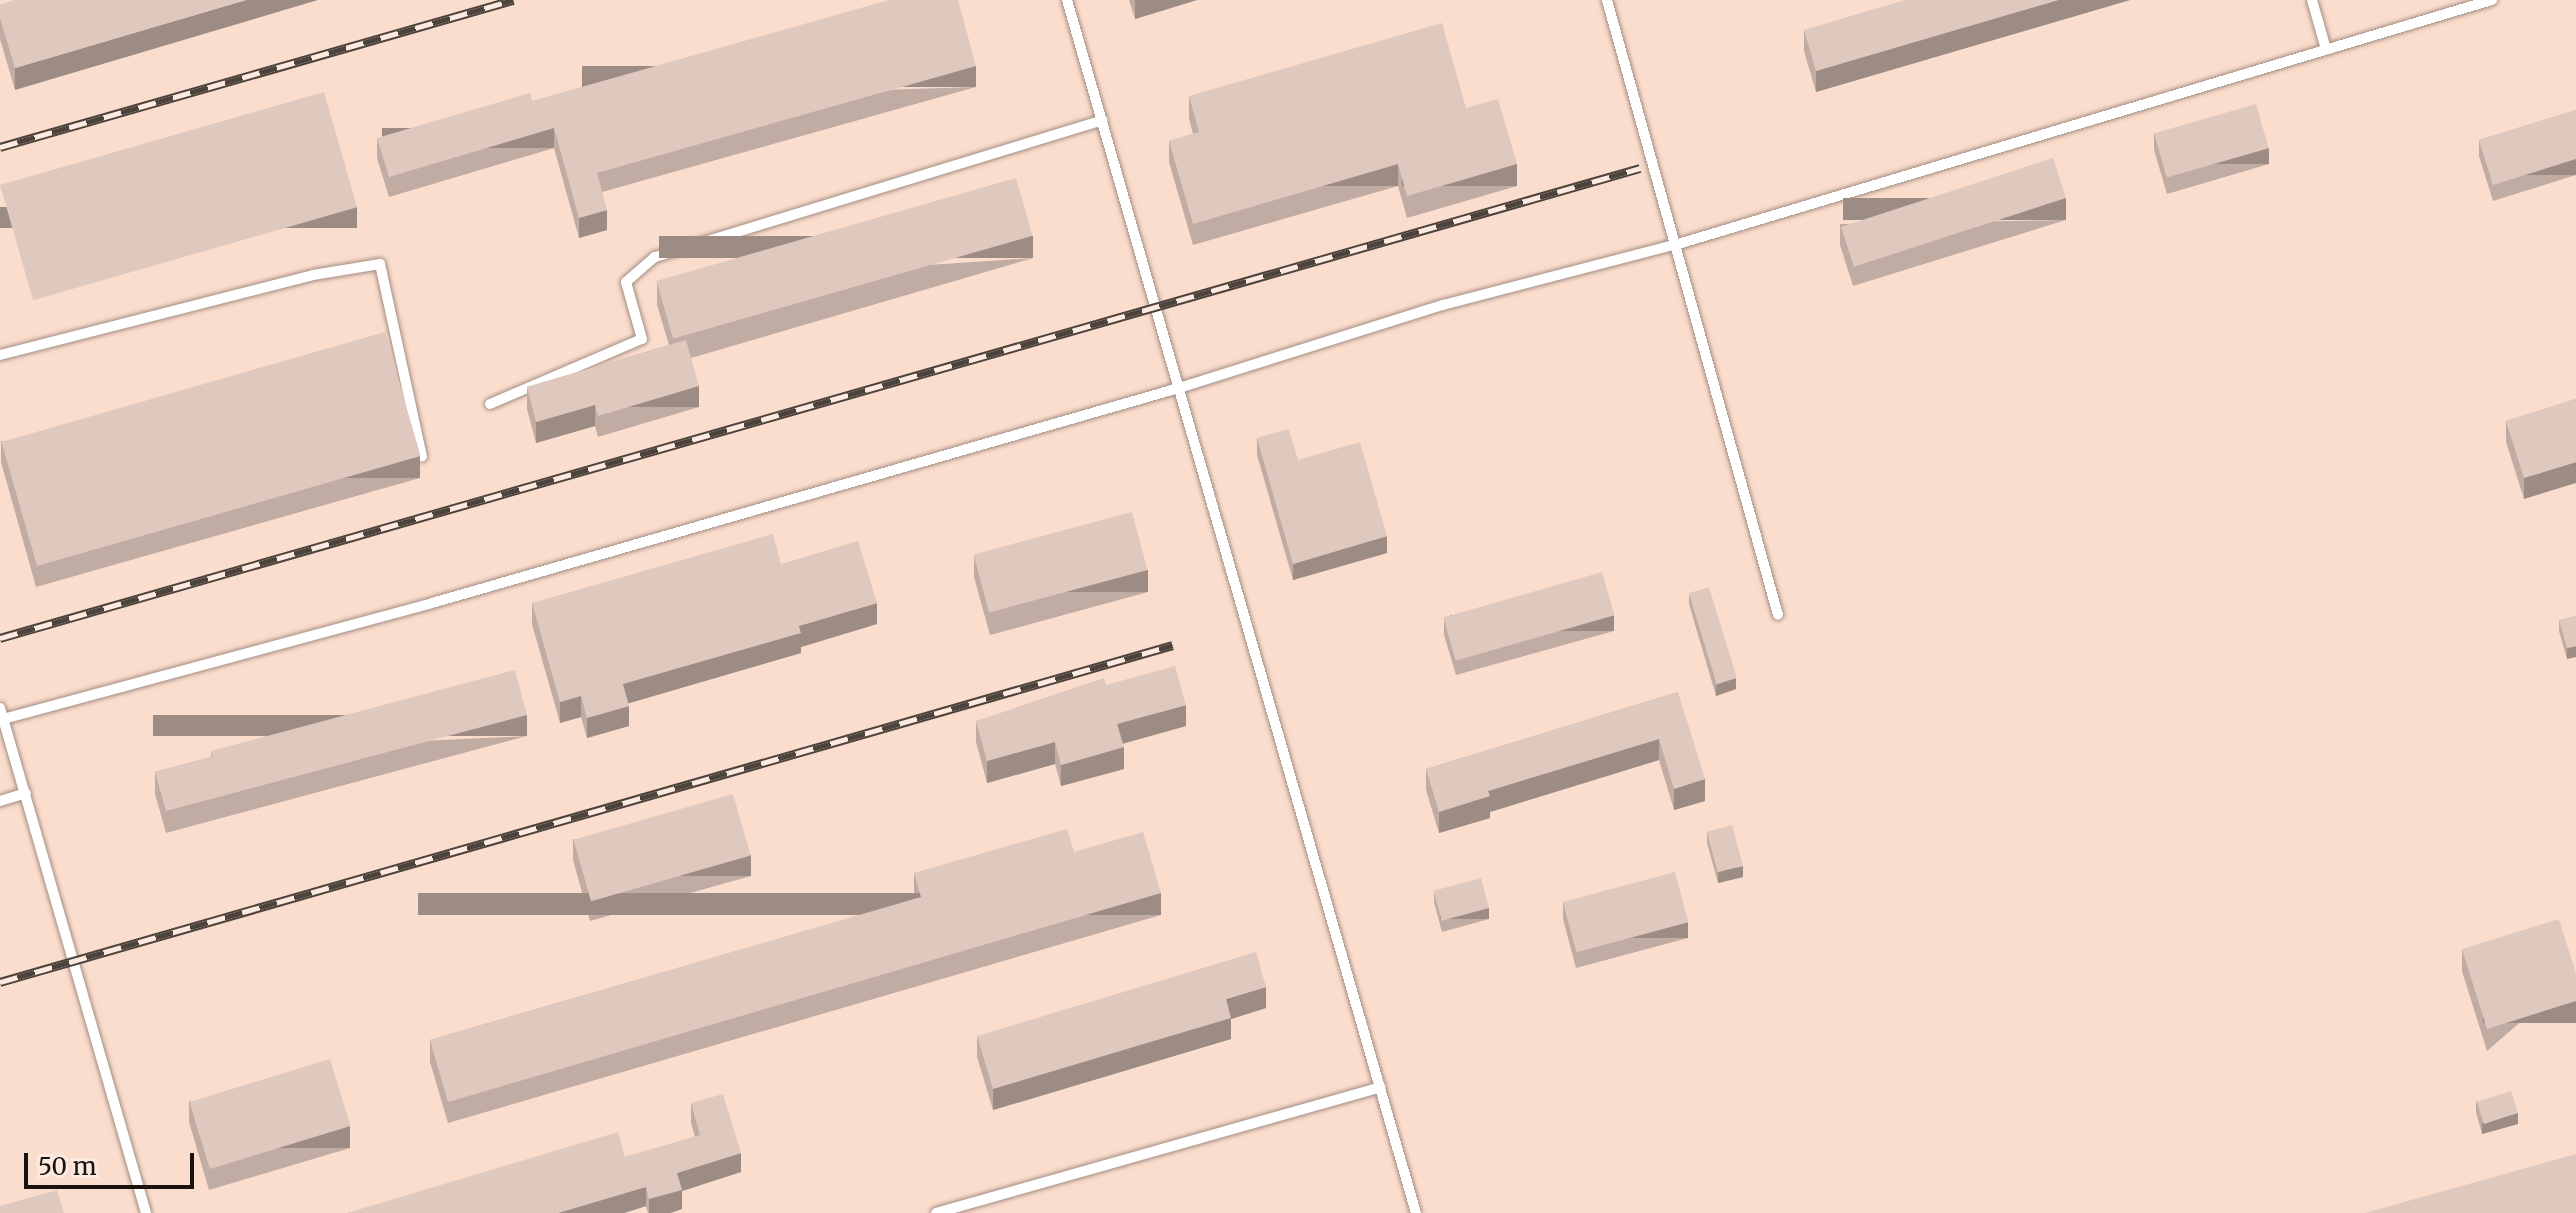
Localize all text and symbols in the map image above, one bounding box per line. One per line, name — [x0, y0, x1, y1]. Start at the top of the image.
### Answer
scale bar — [28, 1137, 198, 1187]
text: 50 m — [38, 1151, 97, 1182]

